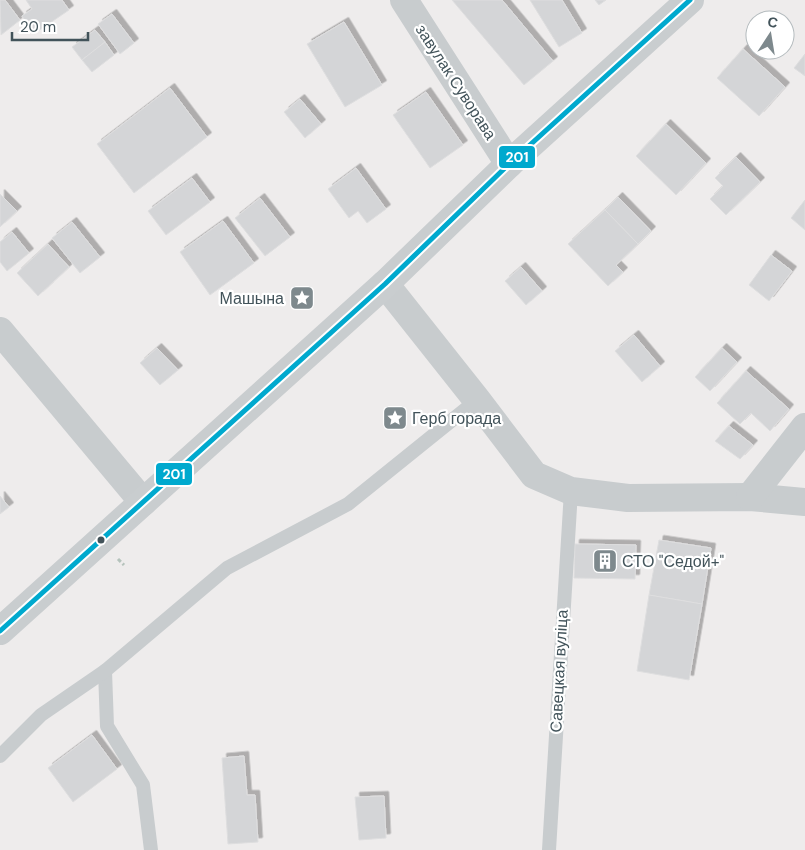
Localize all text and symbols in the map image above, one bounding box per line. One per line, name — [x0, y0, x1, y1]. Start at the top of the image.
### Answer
scale bar — [12, 10, 89, 42]
north arrow — [745, 10, 795, 60]
text: С — [766, 12, 780, 32]
text: 20 m — [20, 17, 56, 37]
street label: завулак Суворава — [411, 20, 501, 144]
line badge: 201 — [498, 145, 536, 169]
text: 201 — [506, 148, 528, 166]
place icon: Машына — [289, 285, 315, 311]
place label: Машына — [220, 288, 284, 309]
place icon: Герб горада — [382, 405, 408, 431]
place label: Герб горада — [412, 408, 501, 429]
line badge: 201 — [155, 462, 193, 486]
text: 201 — [163, 465, 185, 483]
unlabelled marker — [96, 535, 106, 545]
building icon: СТО "Седой+" — [592, 548, 618, 574]
place label: СТО "Седой+" — [622, 551, 725, 572]
street label: Савецкая вуліца — [545, 609, 573, 733]

